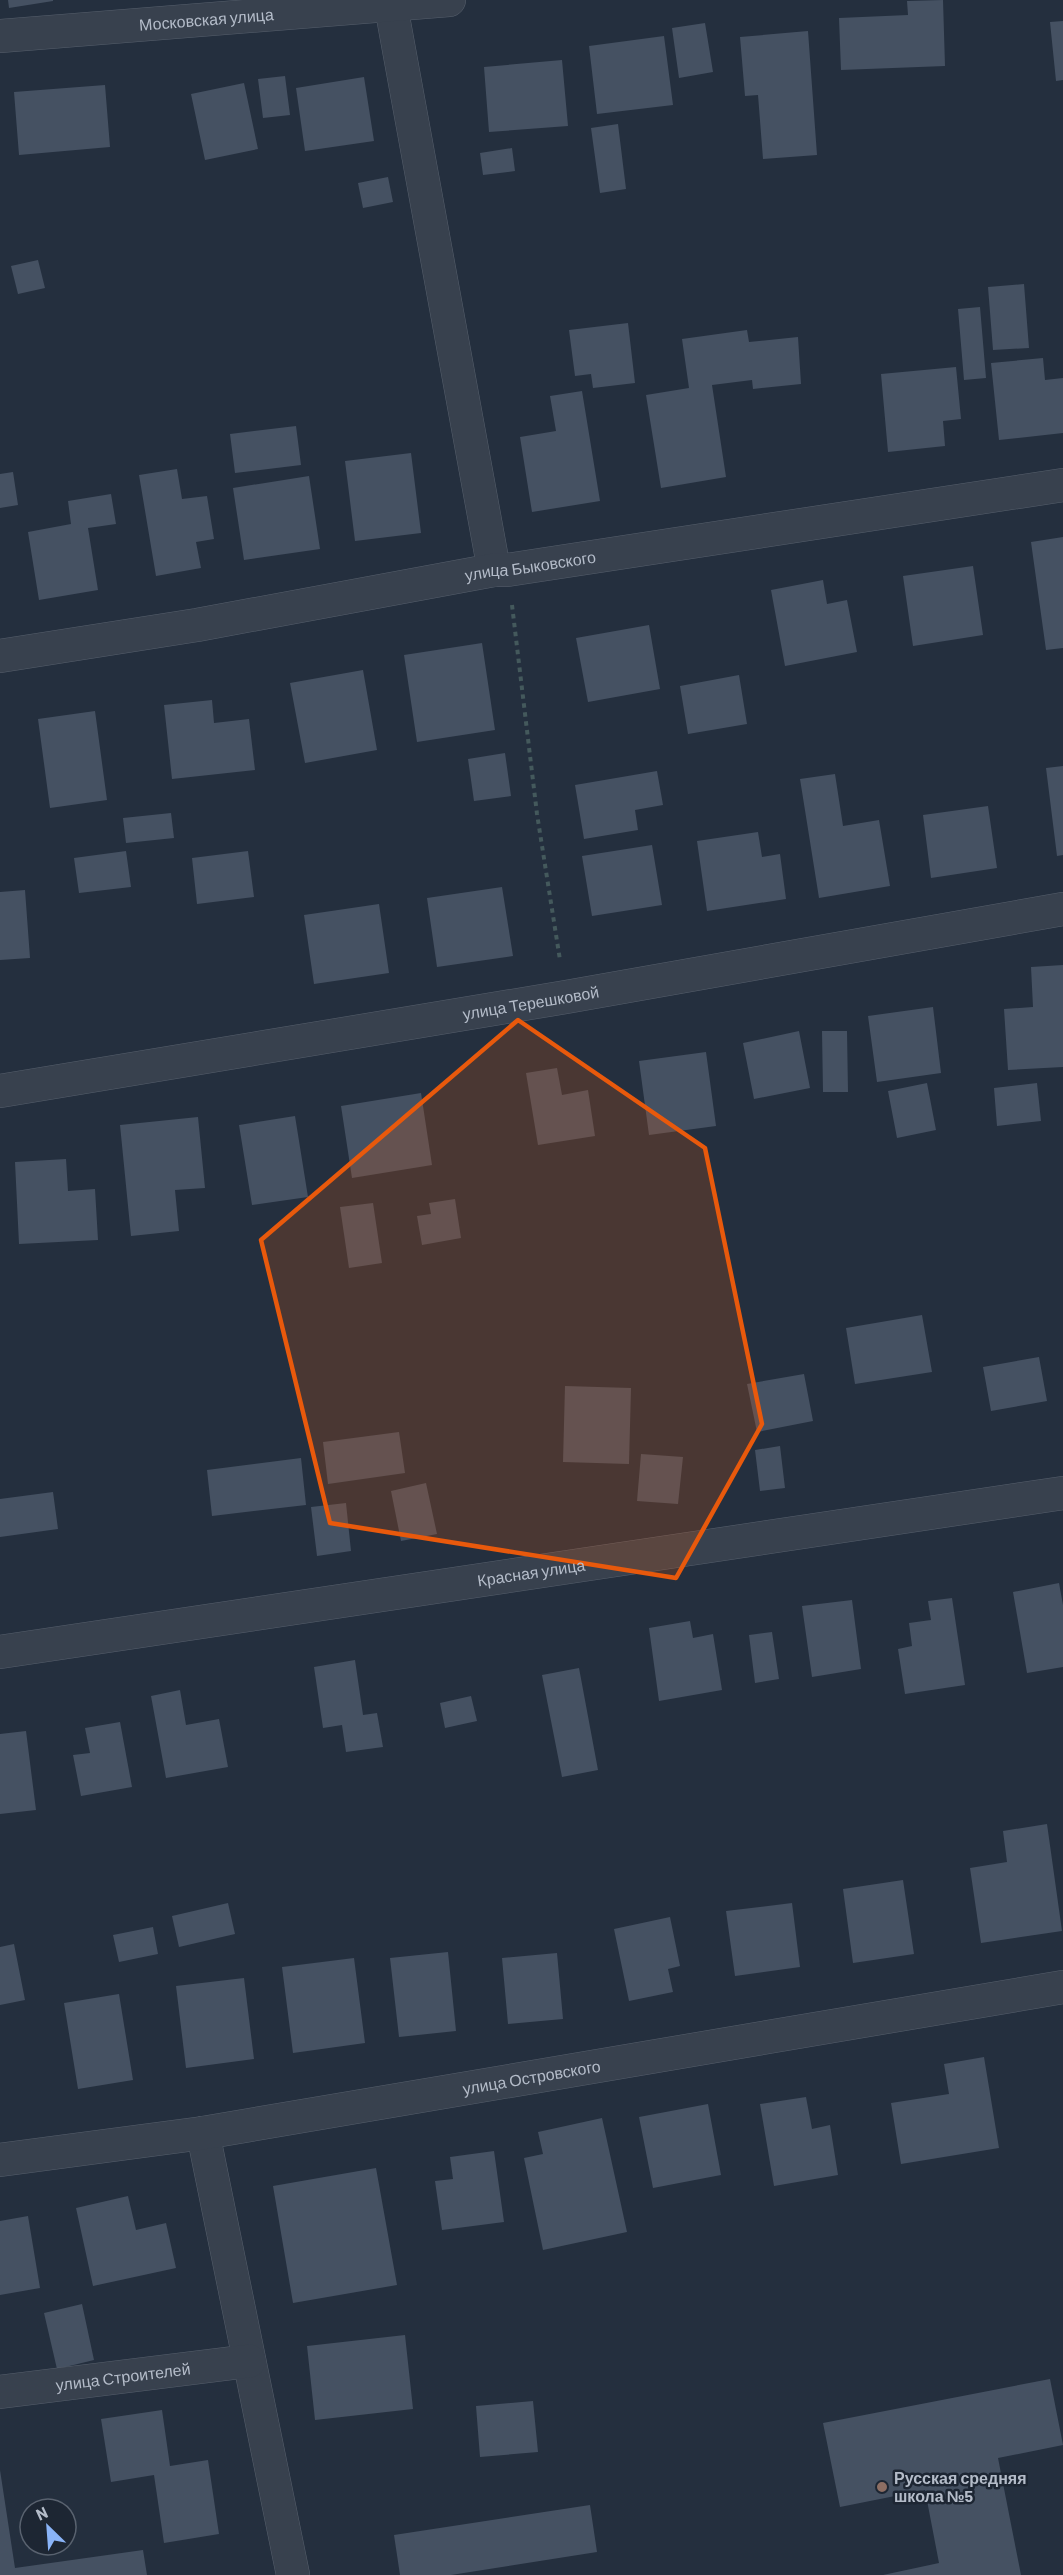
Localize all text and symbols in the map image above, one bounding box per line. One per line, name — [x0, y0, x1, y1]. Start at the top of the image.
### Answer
street label: Московская улица — [138, 4, 274, 34]
street label: улица Быковского — [463, 547, 597, 584]
street label: улица Терешковой — [461, 981, 600, 1023]
street label: Красная улица — [476, 1555, 586, 1590]
street label: улица Островского — [461, 2056, 602, 2098]
street label: улица Строителей — [55, 2358, 191, 2394]
place label: Русская средняя школа №5 — [894, 2468, 1026, 2505]
marker: Русская средняя школа №5 — [875, 2480, 889, 2494]
north arrow — [18, 2497, 78, 2557]
text: N — [33, 2502, 50, 2524]

